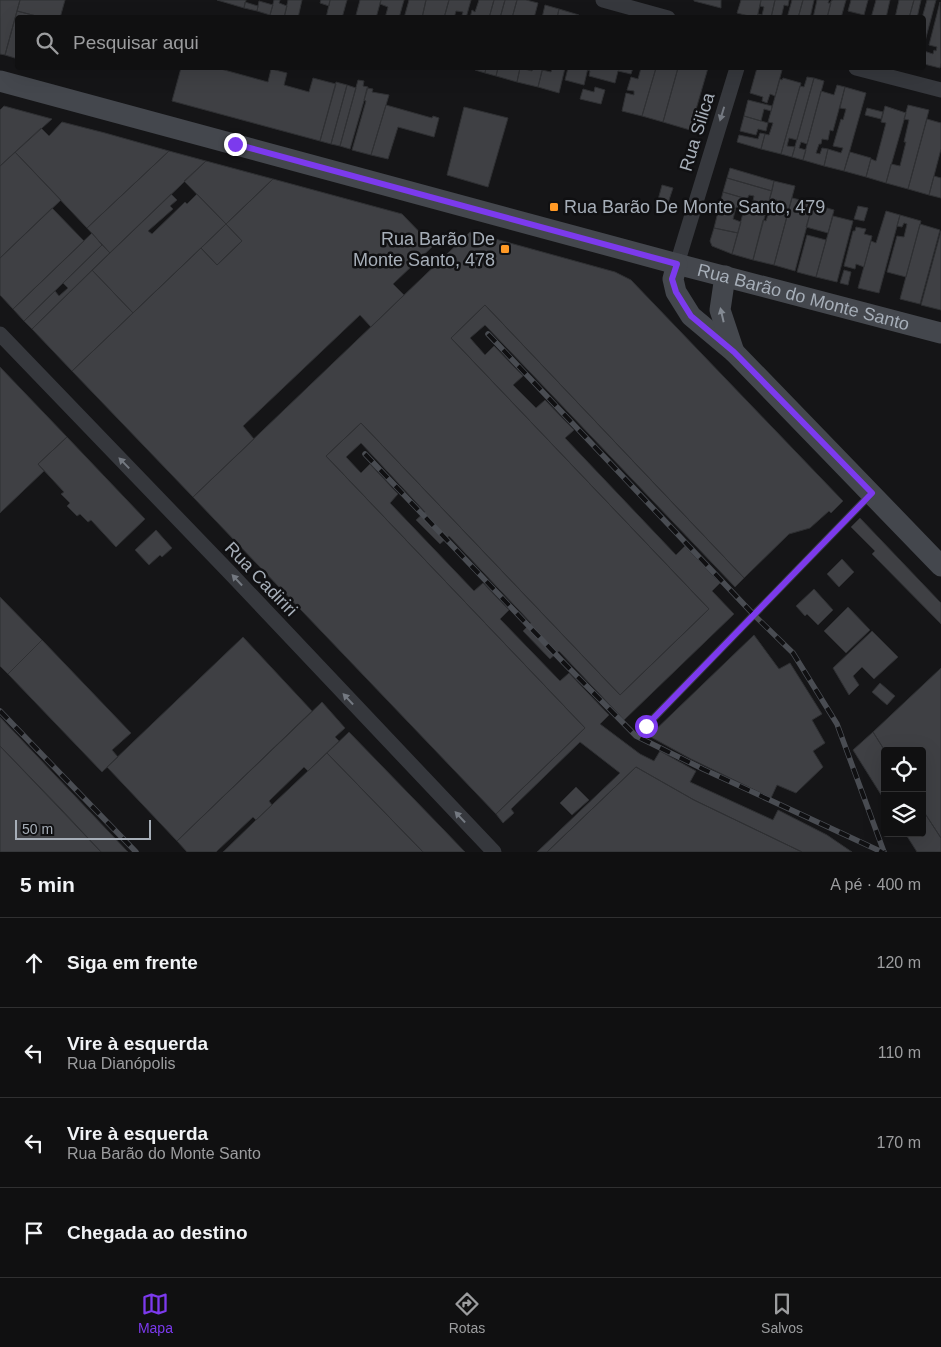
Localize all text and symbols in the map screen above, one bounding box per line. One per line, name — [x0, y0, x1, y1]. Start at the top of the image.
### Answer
search box — [15, 15, 926, 70]
icon: search — [33, 29, 61, 57]
text: Pesquisar aqui — [73, 32, 199, 53]
street label: Rua Silica — [676, 89, 719, 174]
one-way arrow — [717, 107, 725, 122]
route end — [224, 133, 247, 156]
place label: Rua Barão De Monte Santo, 479 — [564, 197, 825, 217]
marker: Rua Barão De Monte Santo, 479 — [548, 201, 560, 213]
place label: Rua Barão De Monte Santo, 478 — [353, 229, 495, 270]
marker: Rua Barão De Monte Santo, 478 — [499, 243, 511, 255]
street label: Rua Barão do Monte Santo — [695, 260, 912, 334]
one-way arrow — [718, 307, 726, 323]
one-way arrow — [118, 458, 130, 470]
street label: Rua Cadiriri — [221, 538, 301, 620]
one-way arrow — [231, 575, 243, 587]
one-way arrow — [342, 693, 354, 705]
route start — [635, 715, 658, 738]
map controls — [881, 747, 926, 837]
button: locate — [881, 747, 926, 792]
button: layers — [881, 792, 926, 837]
one-way arrow — [454, 811, 466, 823]
scale bar — [15, 817, 151, 840]
text: 50 m — [22, 821, 53, 837]
text: 5 min — [20, 873, 75, 896]
text: A pé · 400 m — [830, 876, 921, 893]
icon: ahead — [20, 949, 48, 977]
text: Siga em frente — [67, 952, 198, 973]
text: 120 m — [877, 954, 921, 971]
text: Vire à esquerda — [67, 1033, 208, 1054]
icon: left — [20, 1039, 48, 1067]
text: 110 m — [878, 1044, 921, 1061]
text: Rua Dianópolis — [67, 1055, 176, 1072]
text: Vire à esquerda — [67, 1123, 208, 1144]
icon: left — [20, 1129, 48, 1157]
text: 170 m — [877, 1134, 921, 1151]
text: Rua Barão do Monte Santo — [67, 1145, 261, 1162]
icon: arrive — [20, 1219, 48, 1247]
text: Chegada ao destino — [67, 1222, 248, 1243]
tab: Mapa — [138, 1290, 173, 1336]
tab: Rotas — [449, 1290, 485, 1336]
tab: Salvos — [761, 1290, 803, 1336]

